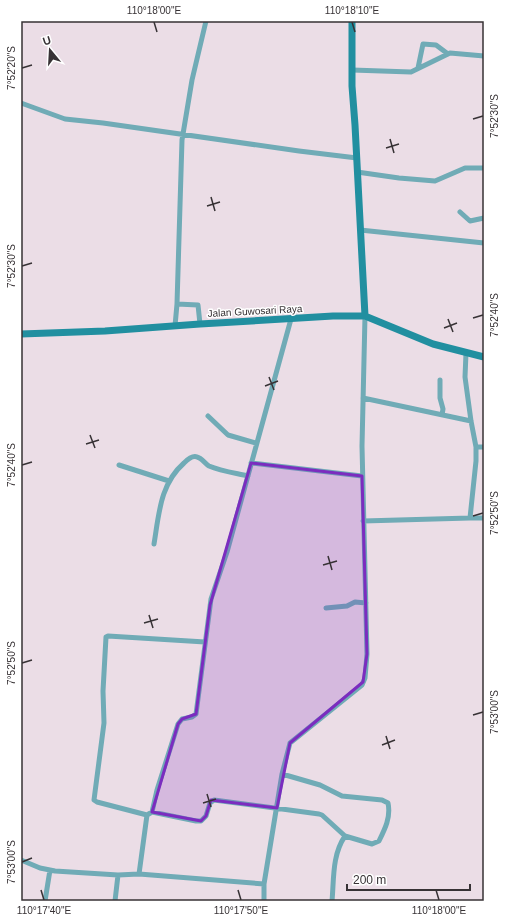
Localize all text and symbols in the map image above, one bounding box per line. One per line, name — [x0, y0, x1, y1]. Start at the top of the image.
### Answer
text: 110°18'00"E — [127, 5, 181, 16]
text: 110°18'10"E — [325, 5, 379, 16]
north arrow — [30, 30, 70, 70]
text: U — [41, 34, 53, 47]
text: 7°52'20"S — [6, 46, 17, 90]
text: 7°52'30"S — [489, 94, 500, 138]
text: 7°52'30"S — [6, 244, 17, 288]
text: 7°52'40"S — [489, 293, 500, 337]
street label: Jalan Guwosari Raya — [207, 303, 303, 319]
text: 7°52'40"S — [6, 443, 17, 487]
text: 7°52'50"S — [489, 491, 500, 535]
text: 7°52'50"S — [6, 641, 17, 685]
text: 7°53'00"S — [489, 690, 500, 734]
text: 7°53'00"S — [6, 840, 17, 884]
scale bar — [347, 866, 470, 892]
text: 200 m — [353, 873, 386, 887]
text: 110°17'40"E — [17, 905, 71, 916]
text: 110°17'50"E — [214, 905, 268, 916]
text: 110°18'00"E — [412, 905, 466, 916]

